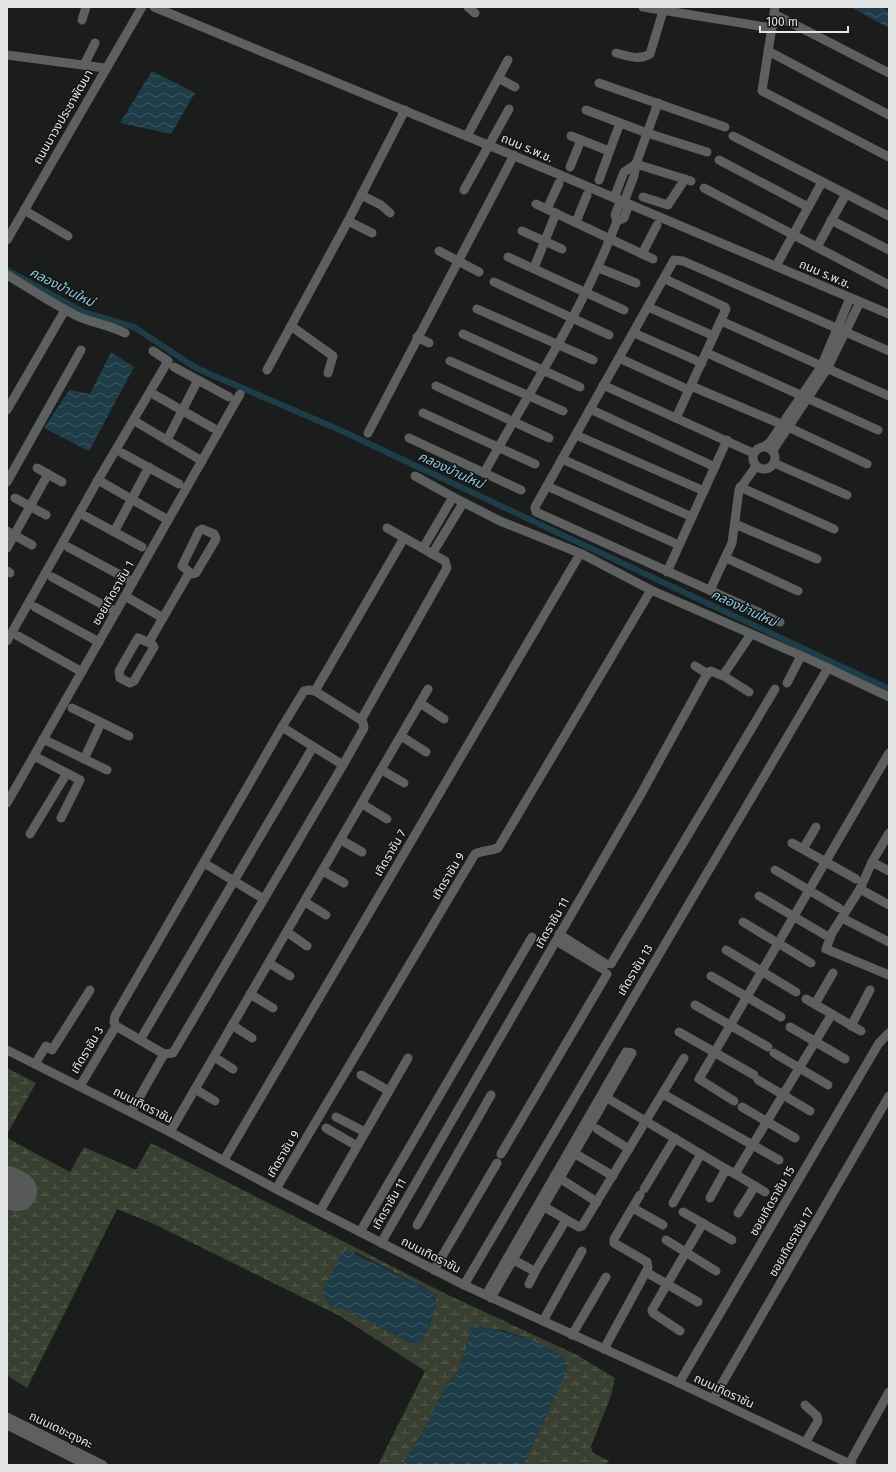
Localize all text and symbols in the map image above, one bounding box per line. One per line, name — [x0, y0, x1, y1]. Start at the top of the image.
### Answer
scale bar — [760, 8, 848, 34]
text: 100 m — [766, 15, 798, 29]
street label: ถนนนาวงประชาพัฒนา — [30, 67, 96, 167]
street label: ถนน ร.พ.ช. — [499, 131, 555, 165]
street label: ถนน ร.พ.ช. — [797, 257, 853, 291]
water label: คลองบ้านใหม่ — [27, 264, 99, 311]
water label: คลองบ้านใหม่ — [416, 448, 488, 493]
street label: ซอยเทิดราชัน 1 — [89, 558, 137, 628]
water label: คลองบ้านใหม่ — [709, 586, 781, 631]
street label: เทิดราชัน 7 — [371, 827, 409, 879]
street label: เทิดราชัน 9 — [429, 850, 467, 902]
street label: เทิดราชัน 11 — [532, 895, 572, 951]
street label: เทิดราชัน 13 — [614, 942, 656, 998]
street label: เทิดราชัน 3 — [68, 1024, 106, 1076]
street label: ถนนเทิดราชัน — [111, 1084, 175, 1126]
street label: เทิดราชัน 9 — [264, 1128, 302, 1180]
street label: ซอยเทิดราชัน 15 — [746, 1164, 798, 1238]
street label: เทิดราชัน 11 — [369, 1176, 409, 1232]
street label: ซอยเทิดราชัน 17 — [766, 1205, 816, 1279]
street label: ถนนเทิดราชัน — [399, 1234, 463, 1276]
street label: ถนนเทิดราชัน — [692, 1371, 756, 1411]
street label: ถนนเดชะตุงคะ — [27, 1409, 95, 1451]

